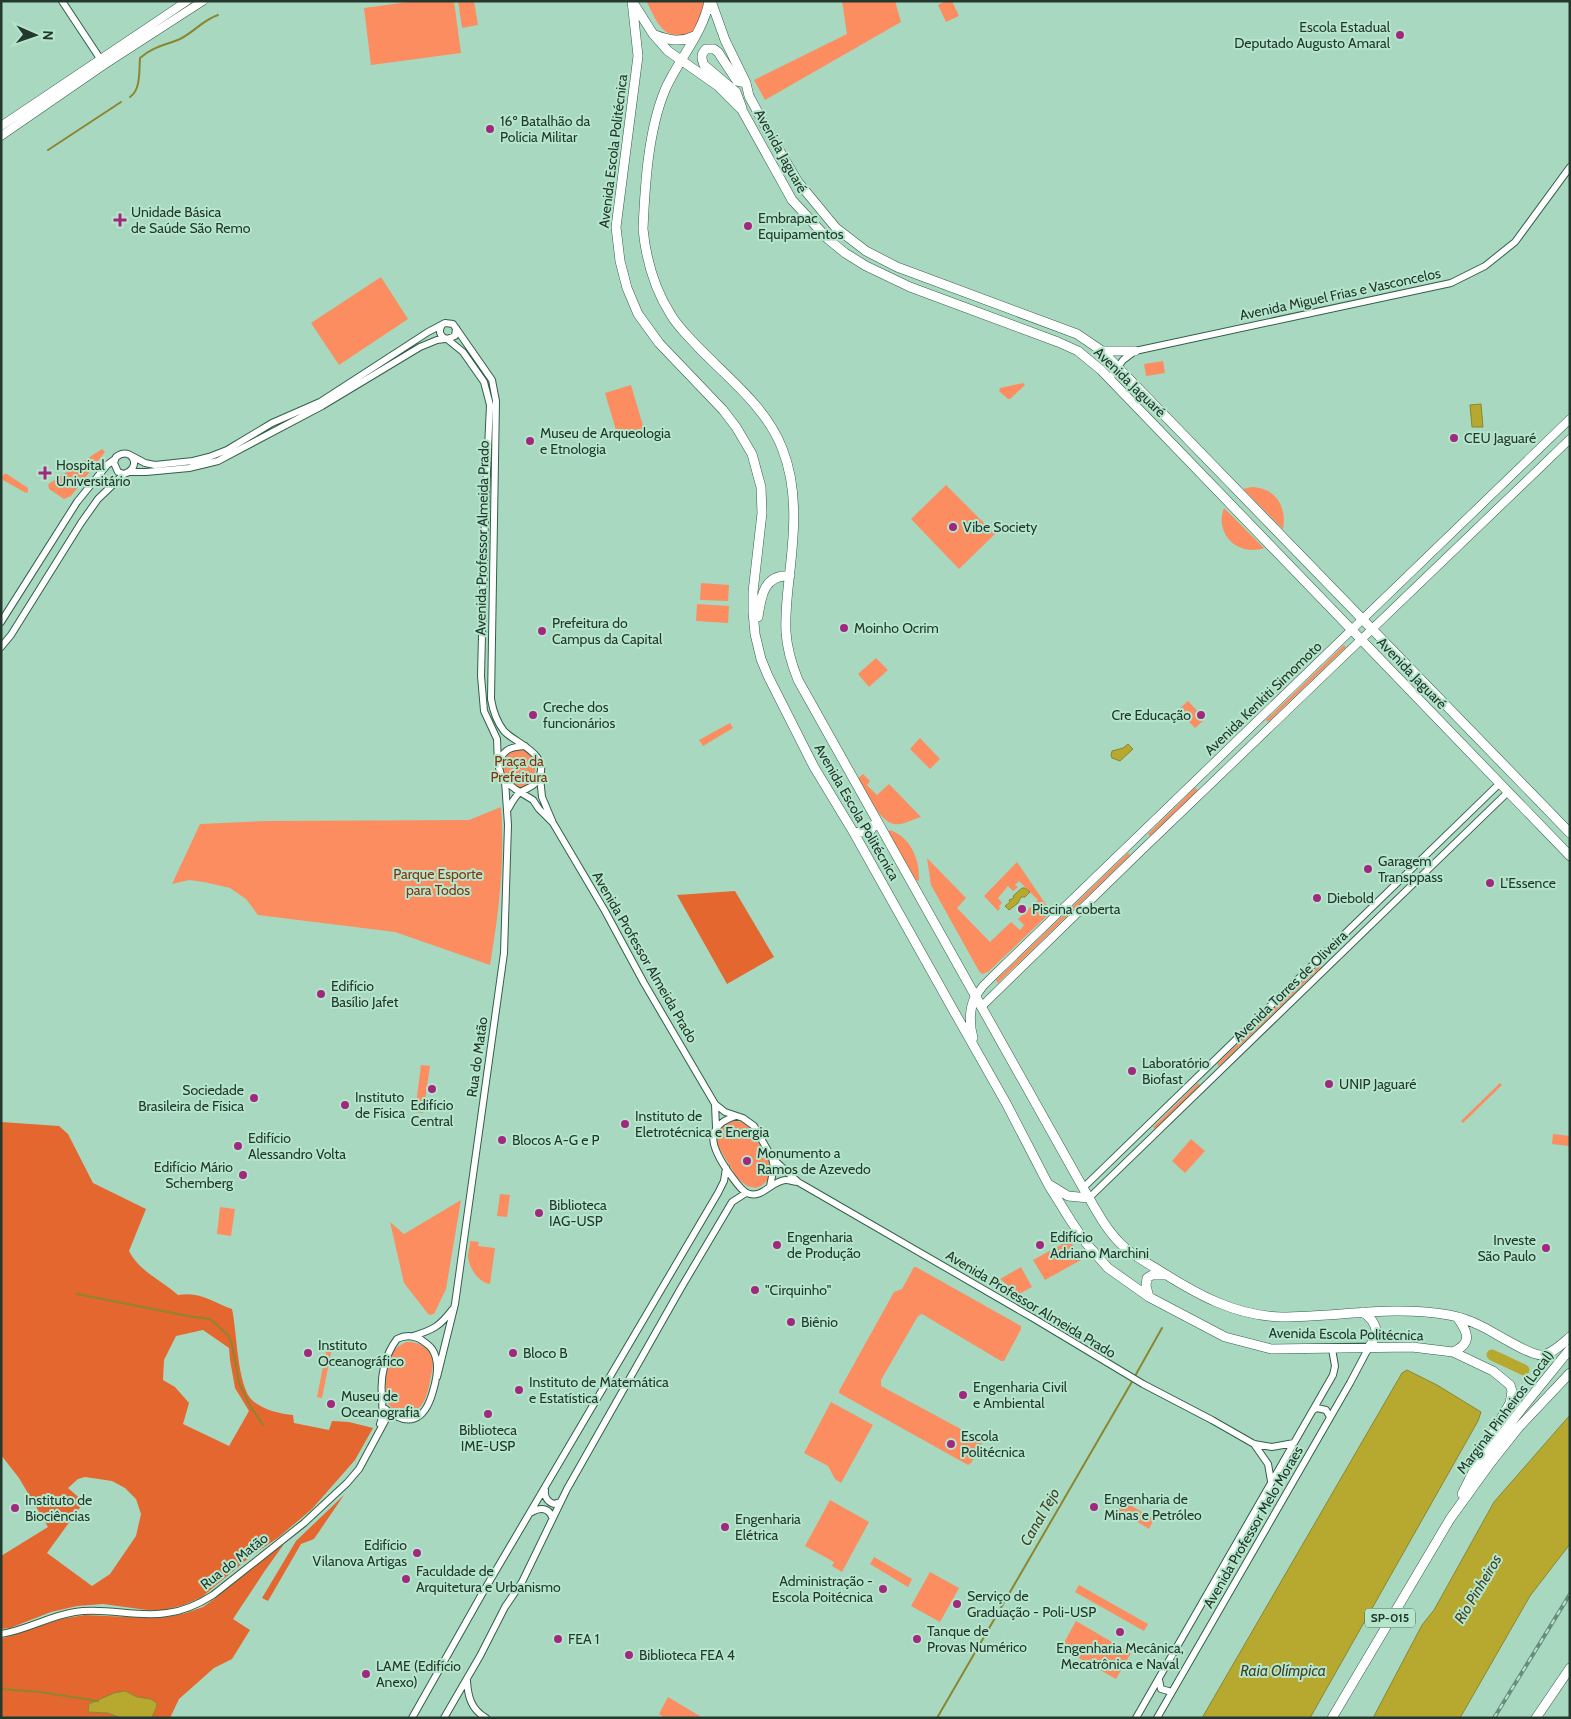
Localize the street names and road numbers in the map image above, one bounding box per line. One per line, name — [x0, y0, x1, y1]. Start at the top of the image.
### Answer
street label: Avenida Escola Politécnica — [595, 73, 631, 229]
street label: Avenida Jaguaré — [751, 106, 811, 196]
street label: Avenida Miguel Frias e Vasconcelos — [1238, 264, 1442, 324]
street label: Avenida Jaguaré — [1090, 343, 1170, 421]
street label: Avenida Professor Almeida Prado — [471, 440, 493, 636]
street label: Avenida Jaguaré — [1373, 633, 1451, 713]
street label: Avenida Kenkiti Simomoto — [1201, 637, 1326, 759]
street label: Avenida Escola Politécnica — [810, 740, 904, 884]
street label: Avenida Professor Almeida Prado — [588, 868, 702, 1046]
street label: Avenida Torres de Oliveira — [1229, 926, 1351, 1045]
street label: Rua do Matão — [462, 1015, 492, 1098]
street label: Avenida Professor Almeida Prado — [943, 1246, 1120, 1362]
street label: Avenida Escola Politécnica — [1268, 1324, 1424, 1344]
street label: Marginal Pinheiros (Local) — [1453, 1347, 1557, 1477]
street label: Avenida Professor Melo Moraes — [1199, 1443, 1307, 1611]
street label: Rua do Matão — [197, 1529, 272, 1593]
road number: SP-015 — [1365, 1609, 1415, 1628]

